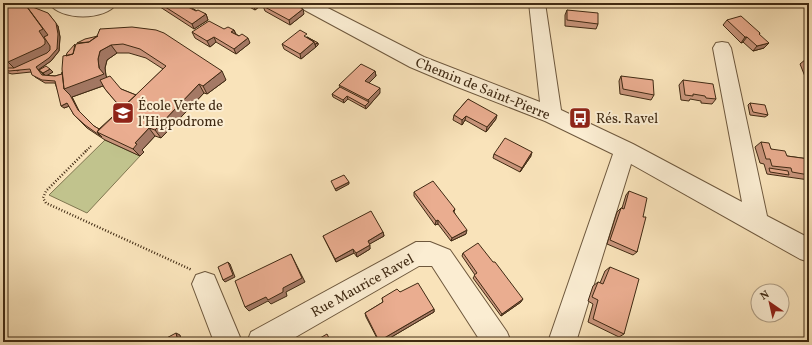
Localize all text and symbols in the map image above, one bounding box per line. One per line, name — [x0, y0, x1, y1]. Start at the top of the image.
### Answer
street label: Chemin de Saint-Pierre — [412, 54, 553, 125]
place label: École Verte de l'Hippodrome — [138, 97, 224, 132]
school or university icon: École Verte de l'Hippodrome — [110, 100, 136, 126]
bus stop icon: Rés. Ravel — [567, 105, 593, 131]
place label: Rés. Ravel — [596, 110, 658, 129]
street label: Rue Maurice Ravel — [308, 250, 418, 322]
north arrow — [750, 283, 790, 323]
text: N — [758, 287, 773, 304]

